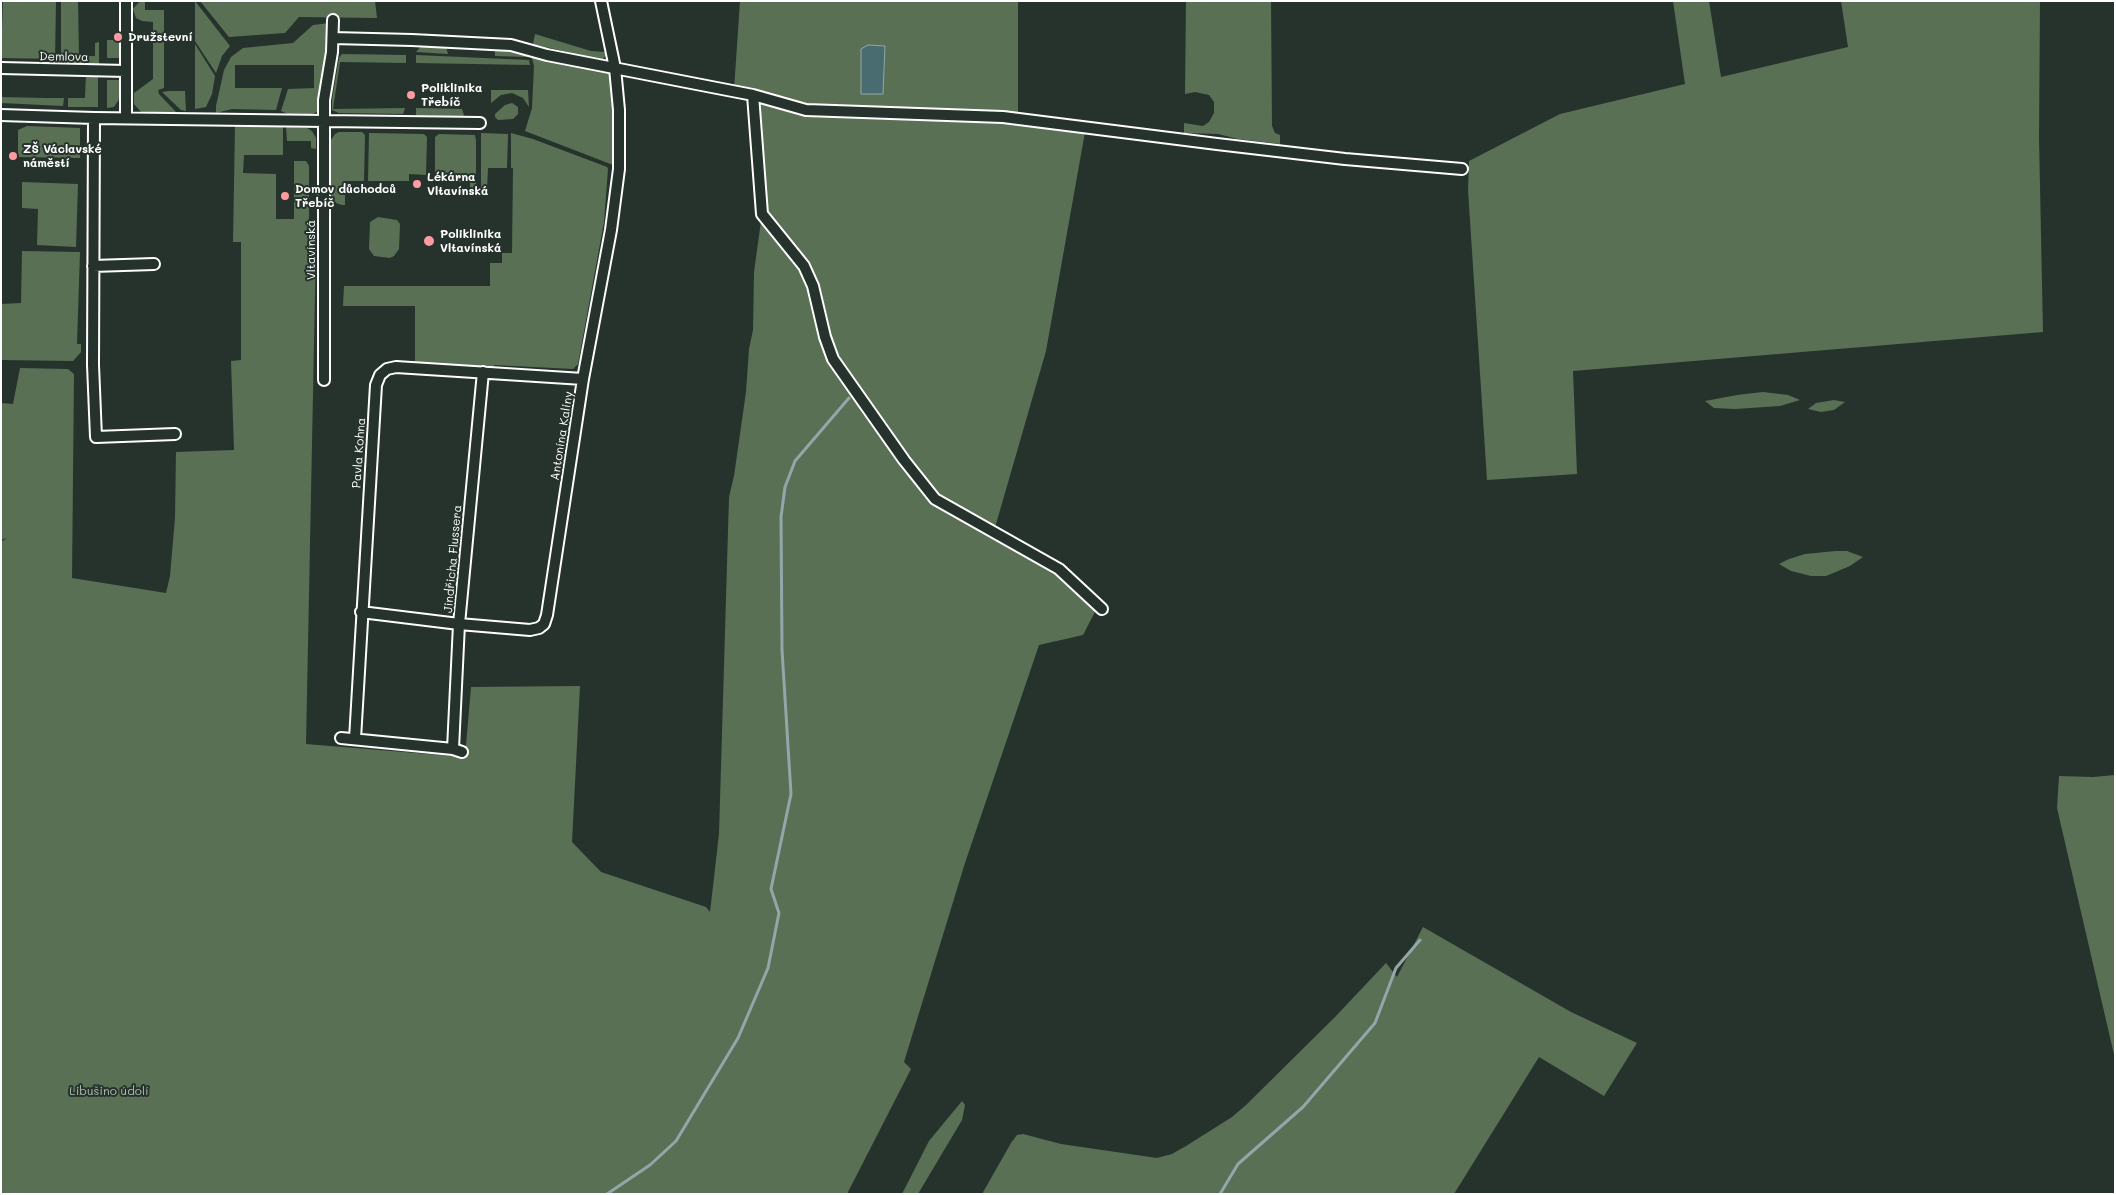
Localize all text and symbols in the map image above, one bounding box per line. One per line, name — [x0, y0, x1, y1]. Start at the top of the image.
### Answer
place label: Družstevní — [128, 30, 193, 44]
marker: Družstevní — [112, 31, 124, 43]
street label: Demlova — [39, 49, 89, 65]
place label: Poliklinika Třebíč — [421, 81, 482, 109]
marker: Poliklinika Třebíč — [405, 89, 417, 101]
place label: ZŠ Václavské náměstí — [23, 142, 102, 170]
marker: ZŠ Václavské náměstí — [7, 150, 19, 162]
place label: Lékárna Vltavínská — [427, 170, 488, 198]
marker: Lékárna Vltavínská — [411, 178, 423, 190]
place label: Domov důchodců Třebíč — [295, 182, 396, 210]
marker: Domov důchodců Třebíč — [279, 190, 291, 202]
street label: Vltavínská — [304, 220, 318, 280]
place label: Poliklinika Vltavínská — [440, 227, 501, 255]
marker: Poliklinika Vltavínská — [422, 234, 436, 248]
street label: Antonína Kaliny — [548, 390, 576, 482]
street label: Pavla Kohna — [349, 417, 369, 489]
street label: Jindřicha Flussera — [441, 504, 465, 614]
park label: Libušino údolí — [69, 1084, 149, 1098]

